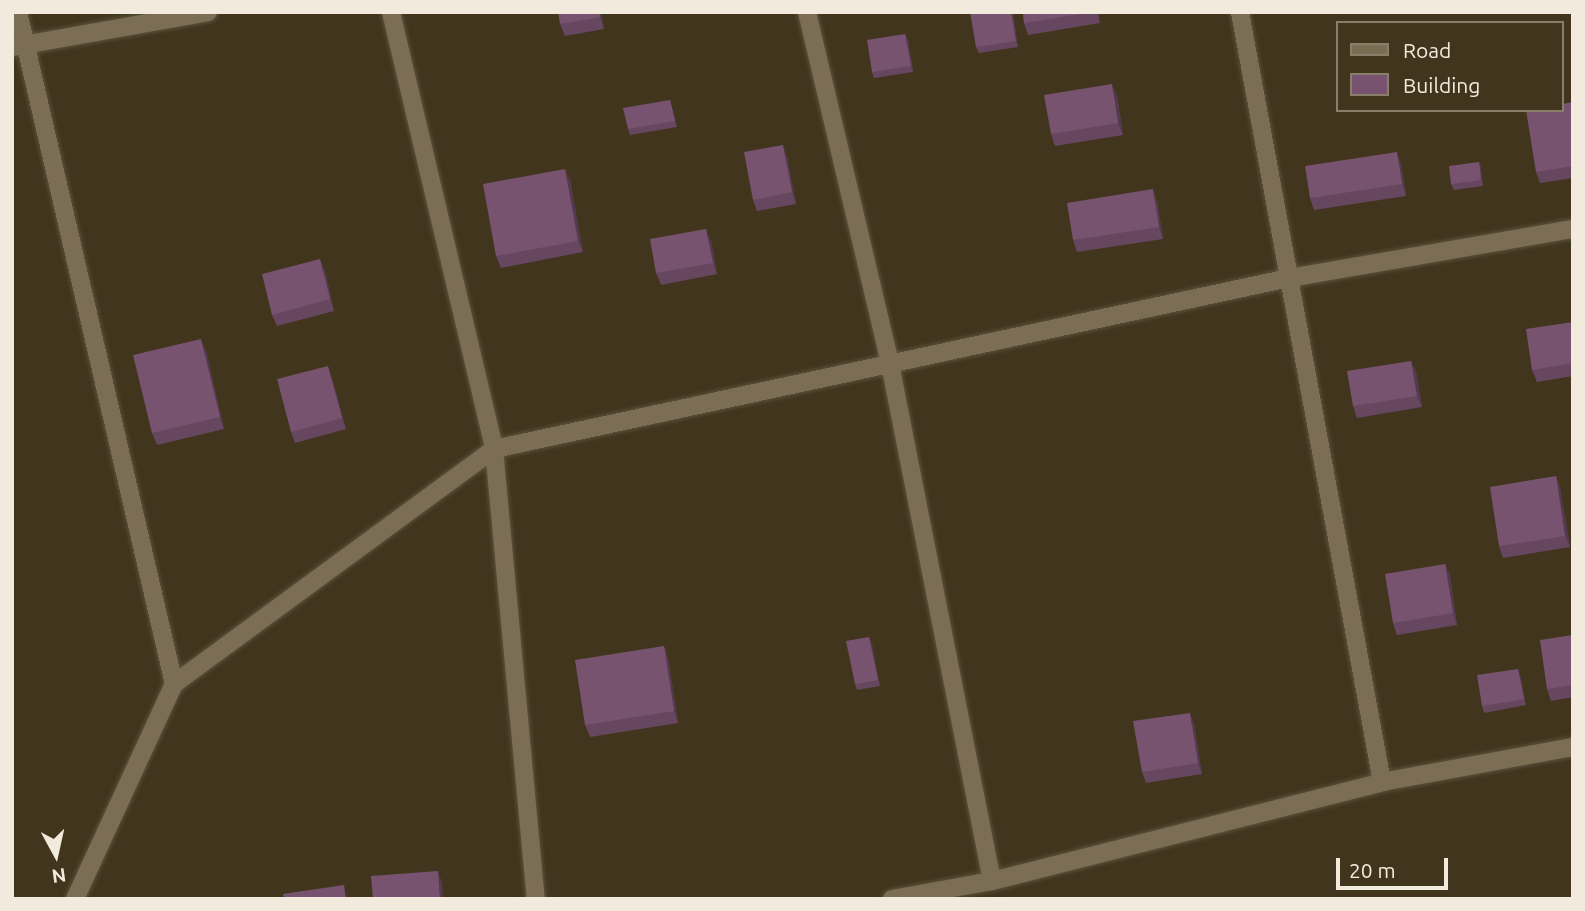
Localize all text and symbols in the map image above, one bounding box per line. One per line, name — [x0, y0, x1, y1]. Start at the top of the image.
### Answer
legend — [1336, 21, 1564, 112]
text: Road — [1403, 38, 1451, 62]
text: Building — [1403, 73, 1480, 97]
north arrow — [21, 820, 91, 890]
scale bar — [1340, 844, 1452, 888]
text: 20 m — [1349, 858, 1396, 882]
text: N — [50, 864, 67, 888]

